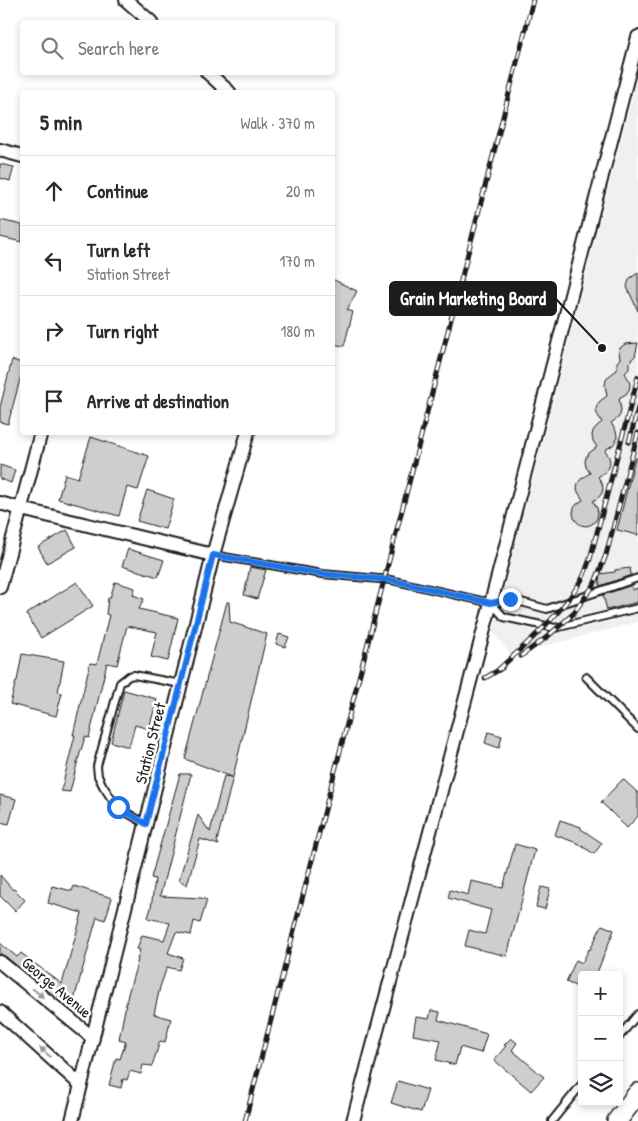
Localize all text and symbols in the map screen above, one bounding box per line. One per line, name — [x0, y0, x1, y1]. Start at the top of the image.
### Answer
search box — [20, 20, 335, 75]
icon: search — [38, 34, 66, 62]
text: Search here — [78, 35, 159, 61]
text: 5 min — [40, 108, 82, 137]
text: Walk · 370 m — [241, 112, 315, 134]
icon: ahead — [40, 177, 68, 205]
text: Continue — [87, 178, 148, 204]
text: 20 m — [286, 180, 315, 202]
text: Turn left — [87, 237, 150, 263]
icon: left — [40, 247, 68, 275]
text: 170 m — [280, 250, 315, 272]
text: Station Street — [87, 263, 170, 285]
callout: Grain Marketing Board — [390, 282, 556, 315]
text: Grain Marketing Board — [400, 286, 546, 312]
icon: right — [40, 317, 68, 345]
text: Turn right — [87, 318, 158, 344]
text: 180 m — [281, 320, 315, 342]
icon: arrive — [40, 387, 68, 415]
text: Arrive at destination — [87, 388, 229, 414]
route end — [499, 588, 522, 611]
street label: Station Street — [129, 700, 171, 786]
route start — [107, 796, 130, 819]
street label: George Avenue — [18, 951, 97, 1023]
map controls — [578, 971, 623, 1106]
button: + — [578, 971, 623, 1016]
one-way arrow — [31, 987, 44, 998]
button: − — [578, 1016, 623, 1061]
one-way arrow — [40, 1046, 52, 1058]
button: layers — [578, 1061, 623, 1106]

